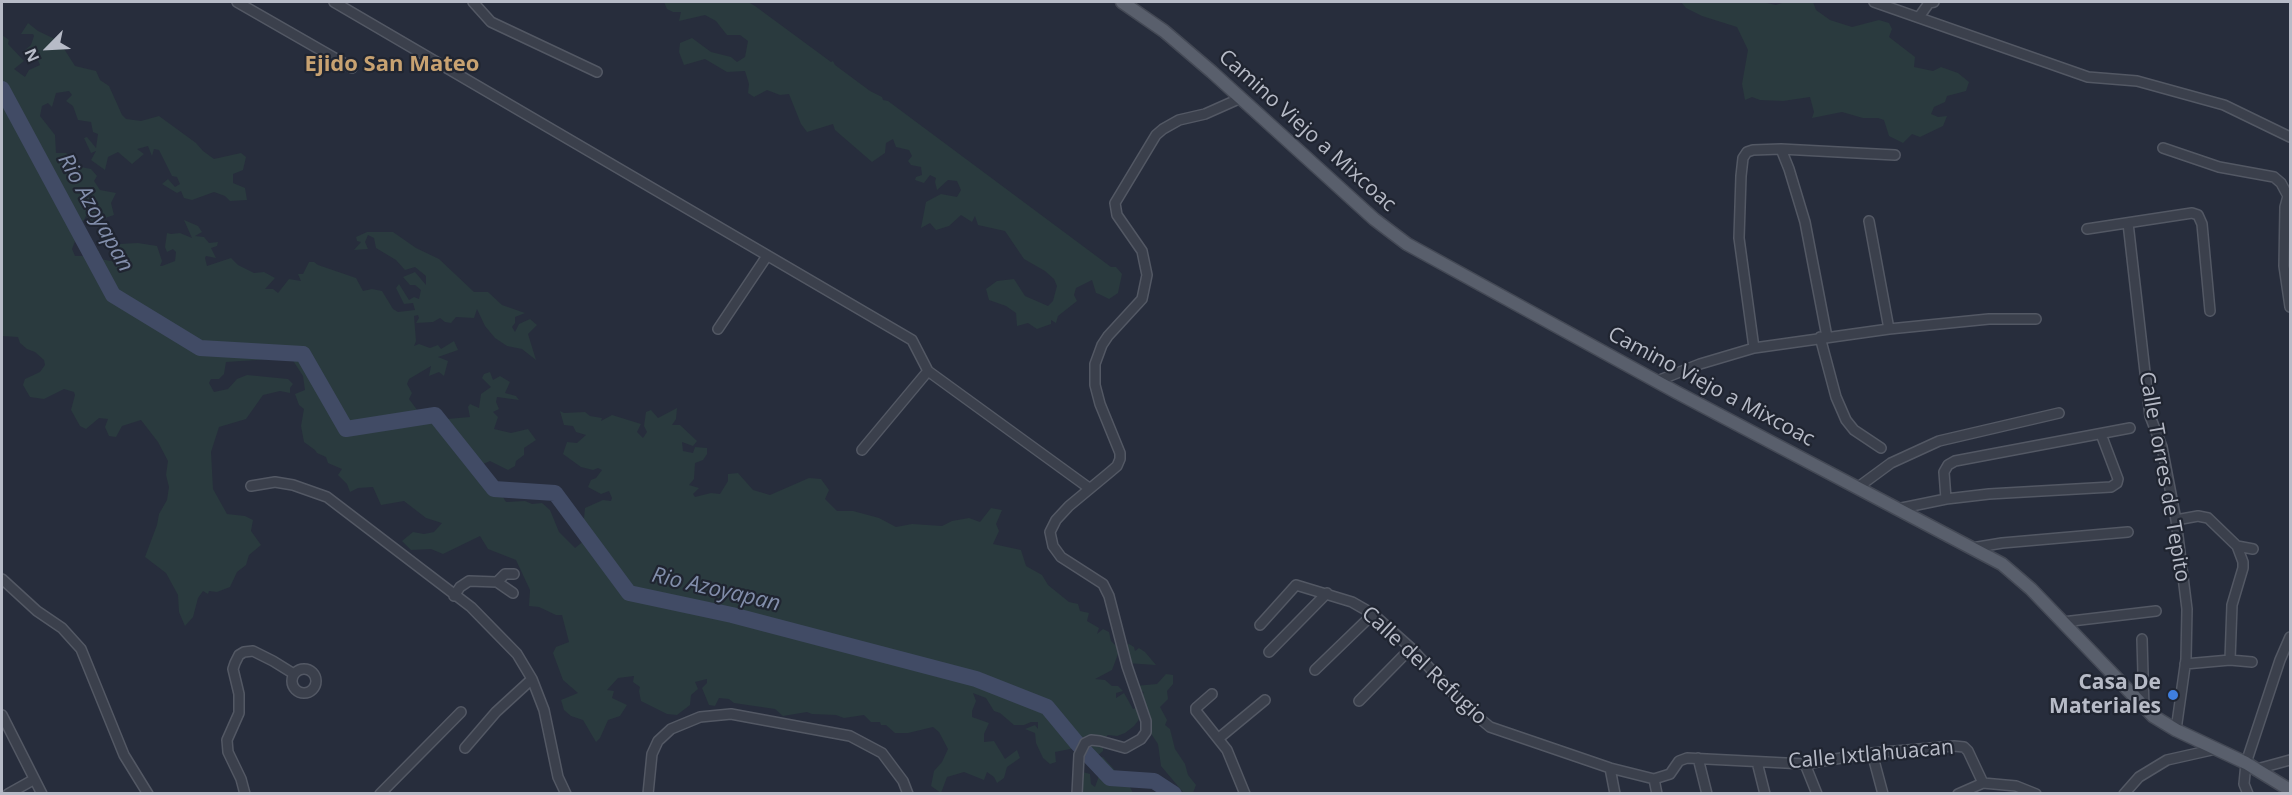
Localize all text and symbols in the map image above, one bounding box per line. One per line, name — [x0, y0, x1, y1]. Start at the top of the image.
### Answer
north arrow — [18, 18, 78, 78]
text: N — [19, 45, 44, 66]
street label: Camino Viejo a Mixcoac — [1213, 45, 1401, 217]
district label: Ejido San Mateo — [305, 52, 479, 78]
water label: Rio Azoyapan — [52, 149, 138, 277]
street label: Camino Viejo a Mixcoac — [1603, 322, 1819, 452]
street label: Calle Torres de Tepito — [2133, 370, 2195, 584]
water label: Rio Azoyapan — [649, 562, 783, 618]
street label: Calle del Refugio — [1356, 601, 1492, 731]
place label: Casa De Materiales — [2049, 670, 2161, 720]
marker: Casa De Materiales — [2166, 688, 2180, 702]
street label: Calle Ixtlahuacan — [1787, 735, 1955, 775]

